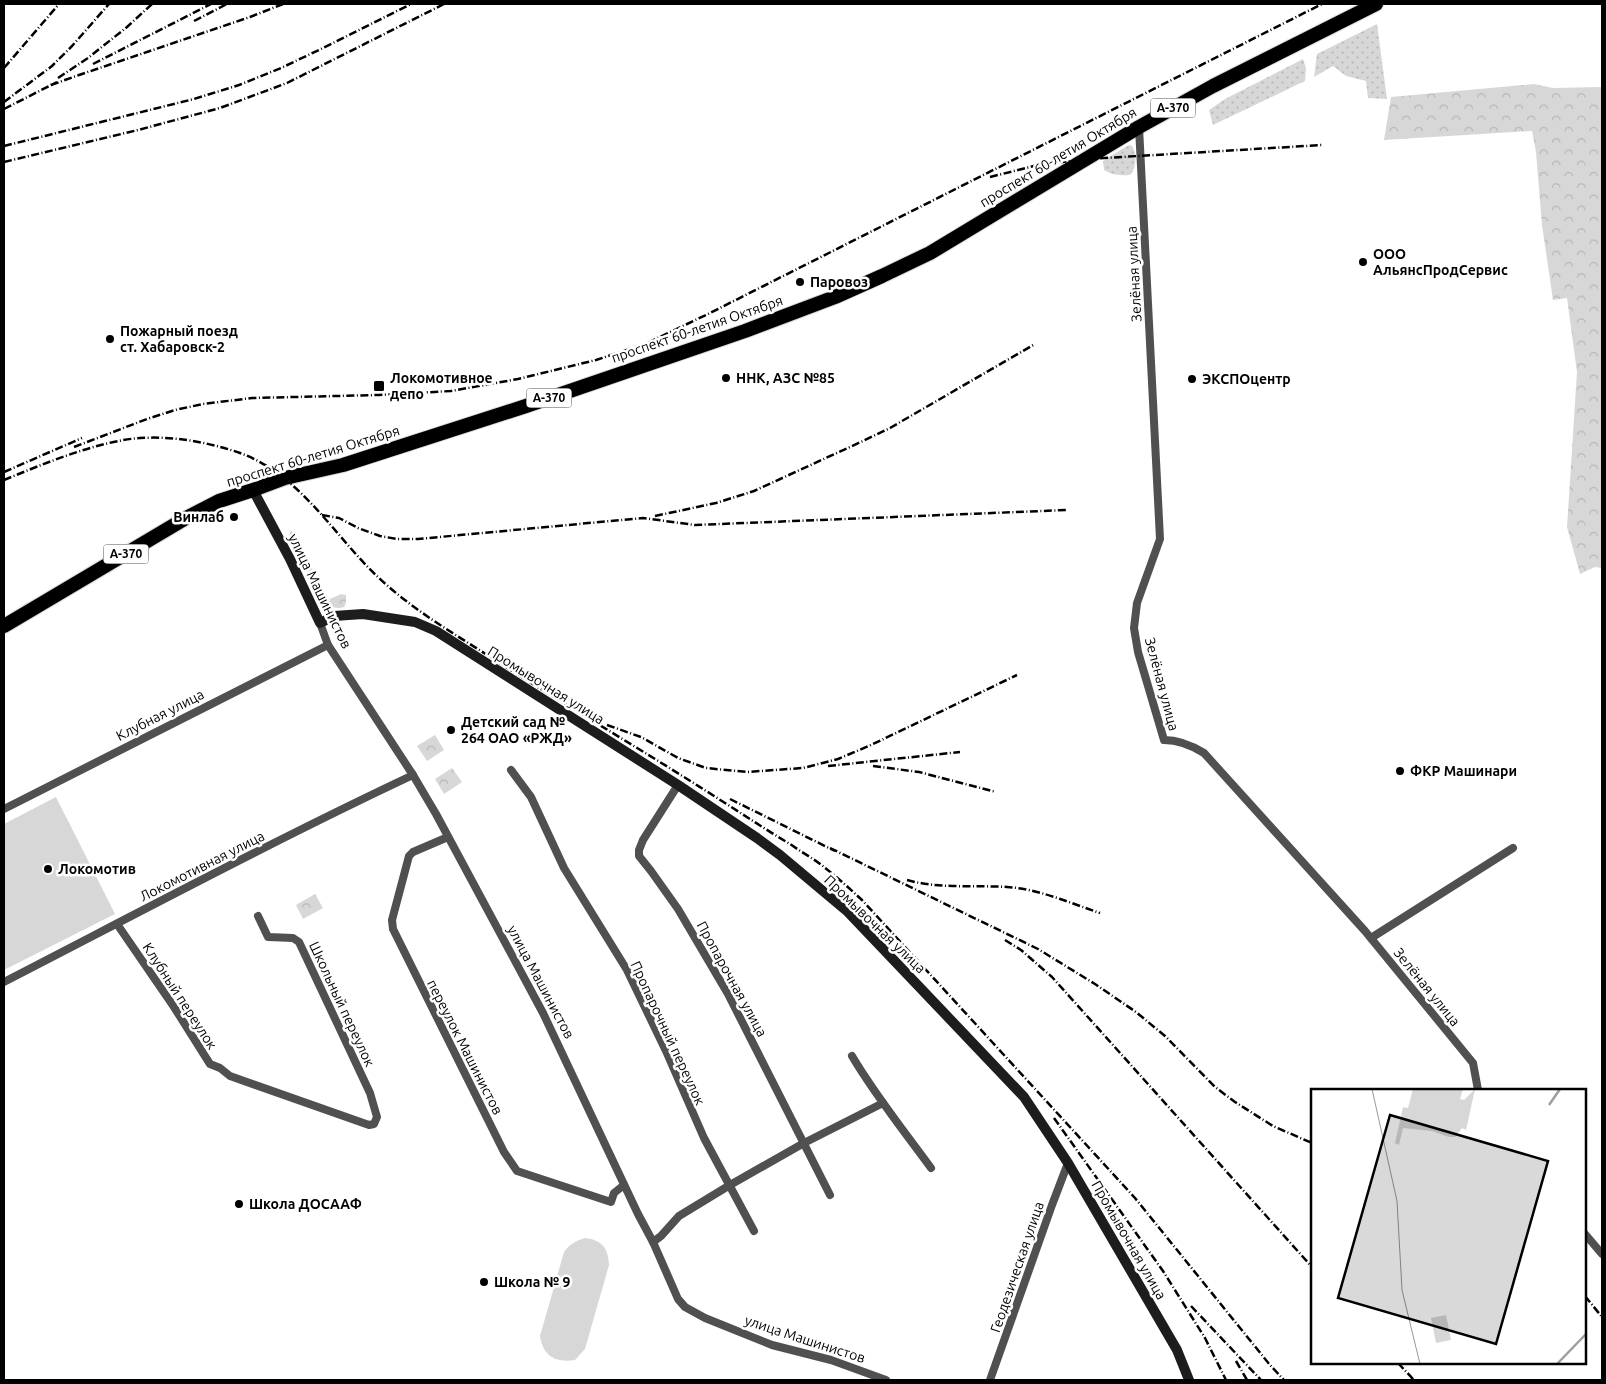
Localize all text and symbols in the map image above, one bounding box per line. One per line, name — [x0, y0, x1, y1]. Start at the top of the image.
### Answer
road number: А-370 — [1150, 99, 1196, 118]
street label: проспект 60-летия Октября — [977, 104, 1139, 210]
street label: Зелёная улица — [1124, 226, 1144, 322]
place label: ООО АльянсПродСервис — [1373, 246, 1508, 278]
marker: ООО АльянсПродСервис — [1357, 256, 1369, 268]
place label: Паровоз — [810, 274, 868, 290]
marker: Паровоз — [794, 276, 806, 288]
street label: проспект 60-летия Октября — [609, 292, 785, 366]
place label: Пожарный поезд ст. Хабаровск-2 — [120, 323, 238, 355]
marker: Пожарный поезд ст. Хабаровск-2 — [104, 333, 116, 345]
place label: Локомотивное депо — [390, 370, 493, 402]
place label: ННК, АЗС №85 — [736, 370, 835, 386]
place label: ЭКСПОцентр — [1202, 371, 1291, 387]
marker: ННК, АЗС №85 — [720, 372, 732, 384]
marker: ЭКСПОцентр — [1186, 373, 1198, 385]
marker: Локомотивное депо — [372, 379, 386, 393]
road number: А-370 — [526, 388, 572, 408]
street label: проспект 60-летия Октября — [225, 422, 401, 490]
place label: Винлаб — [173, 509, 224, 525]
marker: Винлаб — [228, 511, 240, 523]
street label: улица Машинистов — [285, 531, 355, 651]
road number: А-370 — [104, 544, 148, 564]
street label: Зелёная улица — [1142, 636, 1182, 732]
street label: Промывочная улица — [485, 643, 607, 727]
street label: Клубная улица — [113, 686, 207, 744]
place label: Детский сад № 264 ОАО «РЖД» — [461, 714, 572, 746]
marker: Детский сад № 264 ОАО «РЖД» — [445, 724, 457, 736]
place label: ФКР Машинари — [1410, 763, 1517, 779]
marker: ФКР Машинари — [1394, 765, 1406, 777]
street label: Локомотивная улица — [137, 828, 267, 904]
place label: Локомотив — [58, 861, 136, 877]
marker: Локомотив — [42, 863, 54, 875]
street label: Промывочная улица — [821, 872, 929, 976]
street label: Пропарочная улица — [694, 919, 770, 1039]
street label: улица Машинистов — [504, 923, 578, 1041]
street label: Школьный переулок — [306, 939, 378, 1069]
street label: Клубный переулок — [140, 940, 220, 1052]
street label: Зелёная улица — [1391, 945, 1463, 1029]
street label: Пропарочный переулок — [628, 959, 708, 1107]
street label: переулок Машинистов — [424, 977, 506, 1117]
inset map — [1311, 1089, 1586, 1364]
street label: Промывочная улица — [1088, 1178, 1170, 1302]
place label: Школа ДОСААФ — [249, 1196, 362, 1212]
marker: Школа ДОСААФ — [233, 1198, 245, 1210]
street label: Геодезическая улица — [987, 1199, 1047, 1335]
place label: Школа № 9 — [494, 1274, 571, 1290]
marker: Школа № 9 — [478, 1276, 490, 1288]
street label: улица Машинистов — [743, 1312, 867, 1366]

